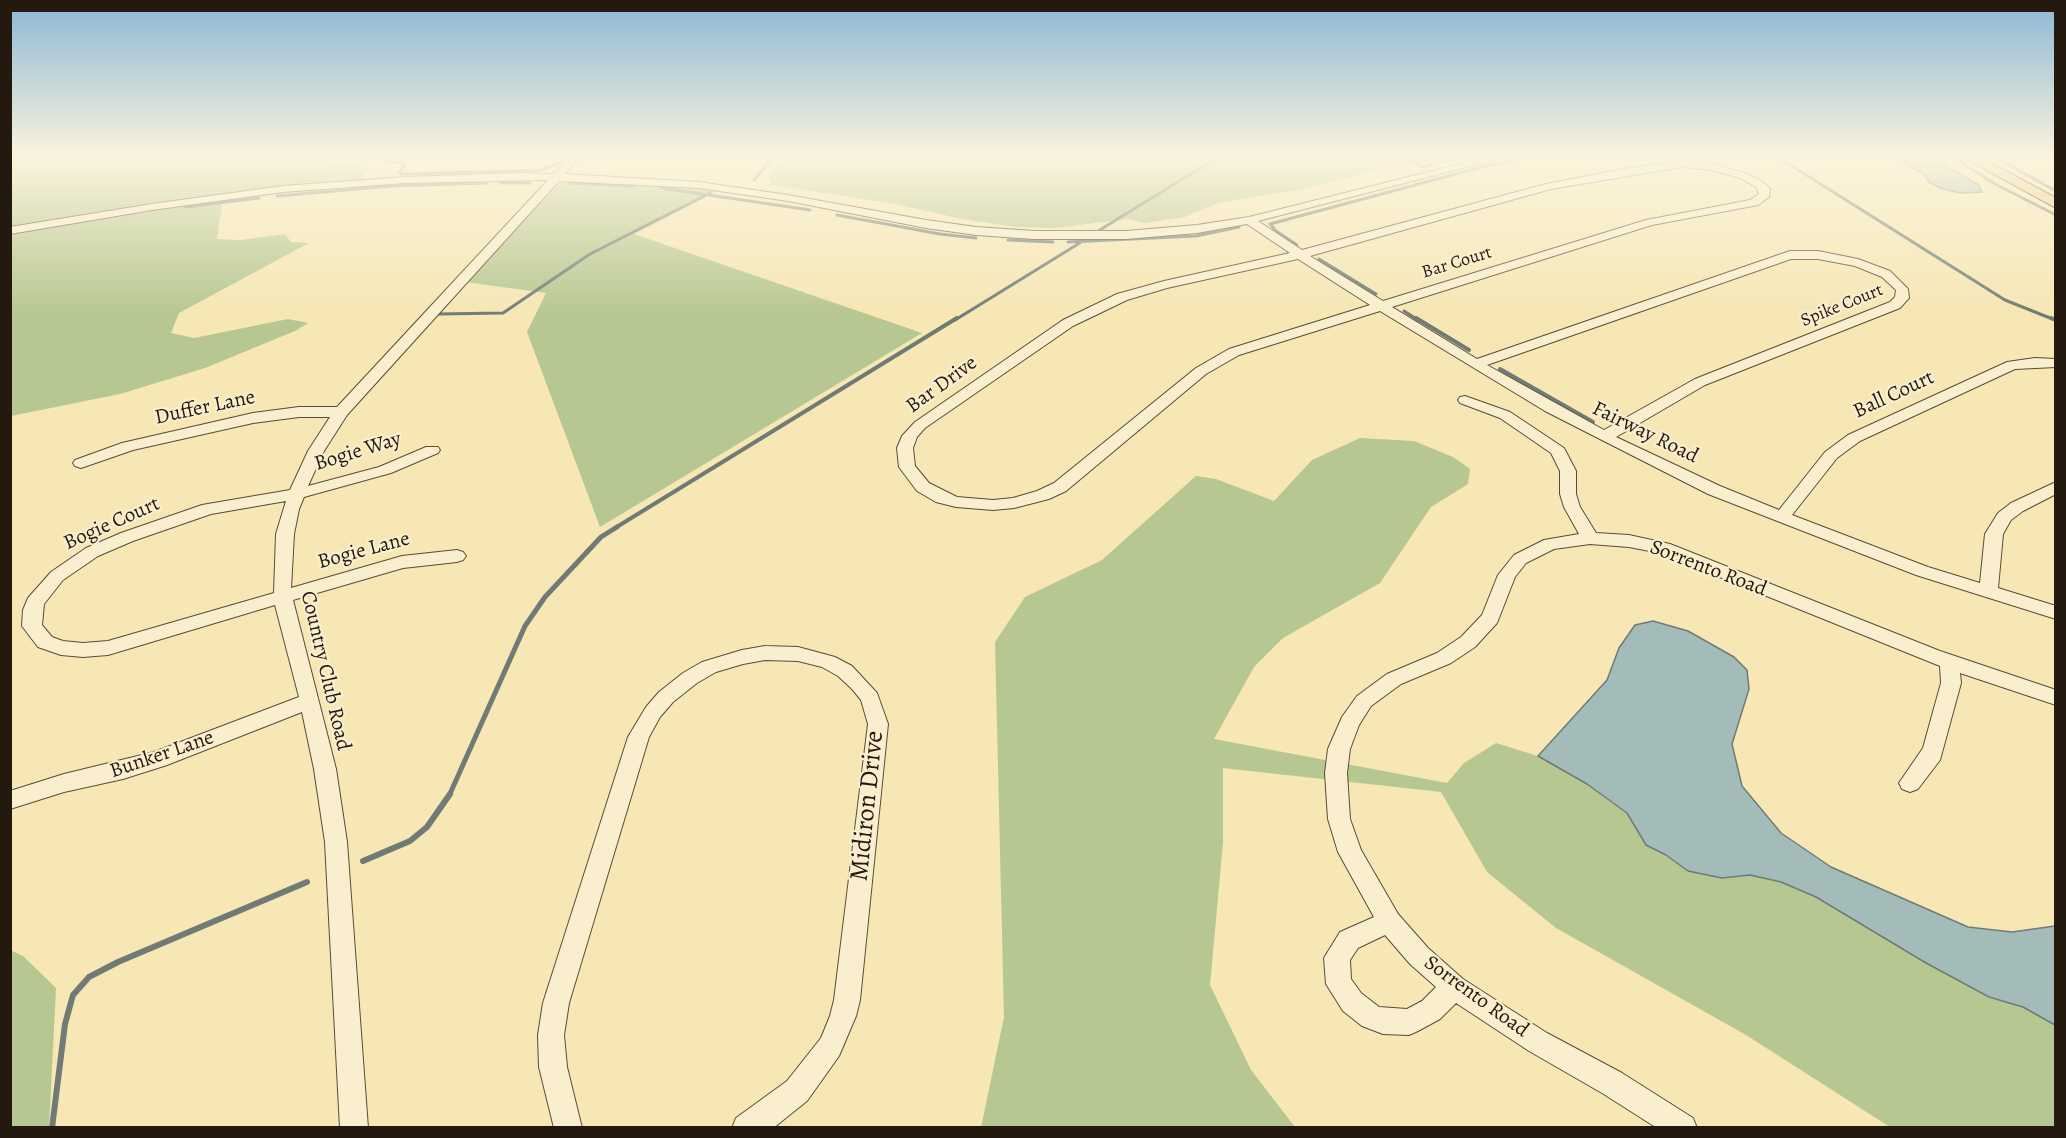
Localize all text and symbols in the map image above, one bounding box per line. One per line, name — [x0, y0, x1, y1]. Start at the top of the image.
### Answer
street label: Bar Court — [1419, 242, 1495, 284]
street label: Spike Court — [1798, 280, 1886, 332]
street label: Bar Drive — [902, 351, 982, 419]
street label: Ball Court — [1850, 365, 1938, 425]
street label: Duffer Lane — [153, 385, 257, 431]
street label: Fairway Road — [1588, 396, 1702, 470]
street label: Bogie Way — [312, 427, 404, 477]
street label: Bogie Court — [60, 492, 164, 556]
street label: Bogie Lane — [315, 527, 413, 575]
street label: Sorrento Road — [1646, 535, 1770, 603]
street label: Country Club Road — [294, 589, 356, 753]
street label: Bunker Lane — [107, 725, 217, 785]
street label: Midiron Drive — [845, 729, 891, 883]
street label: Sorrento Road — [1419, 951, 1533, 1043]

